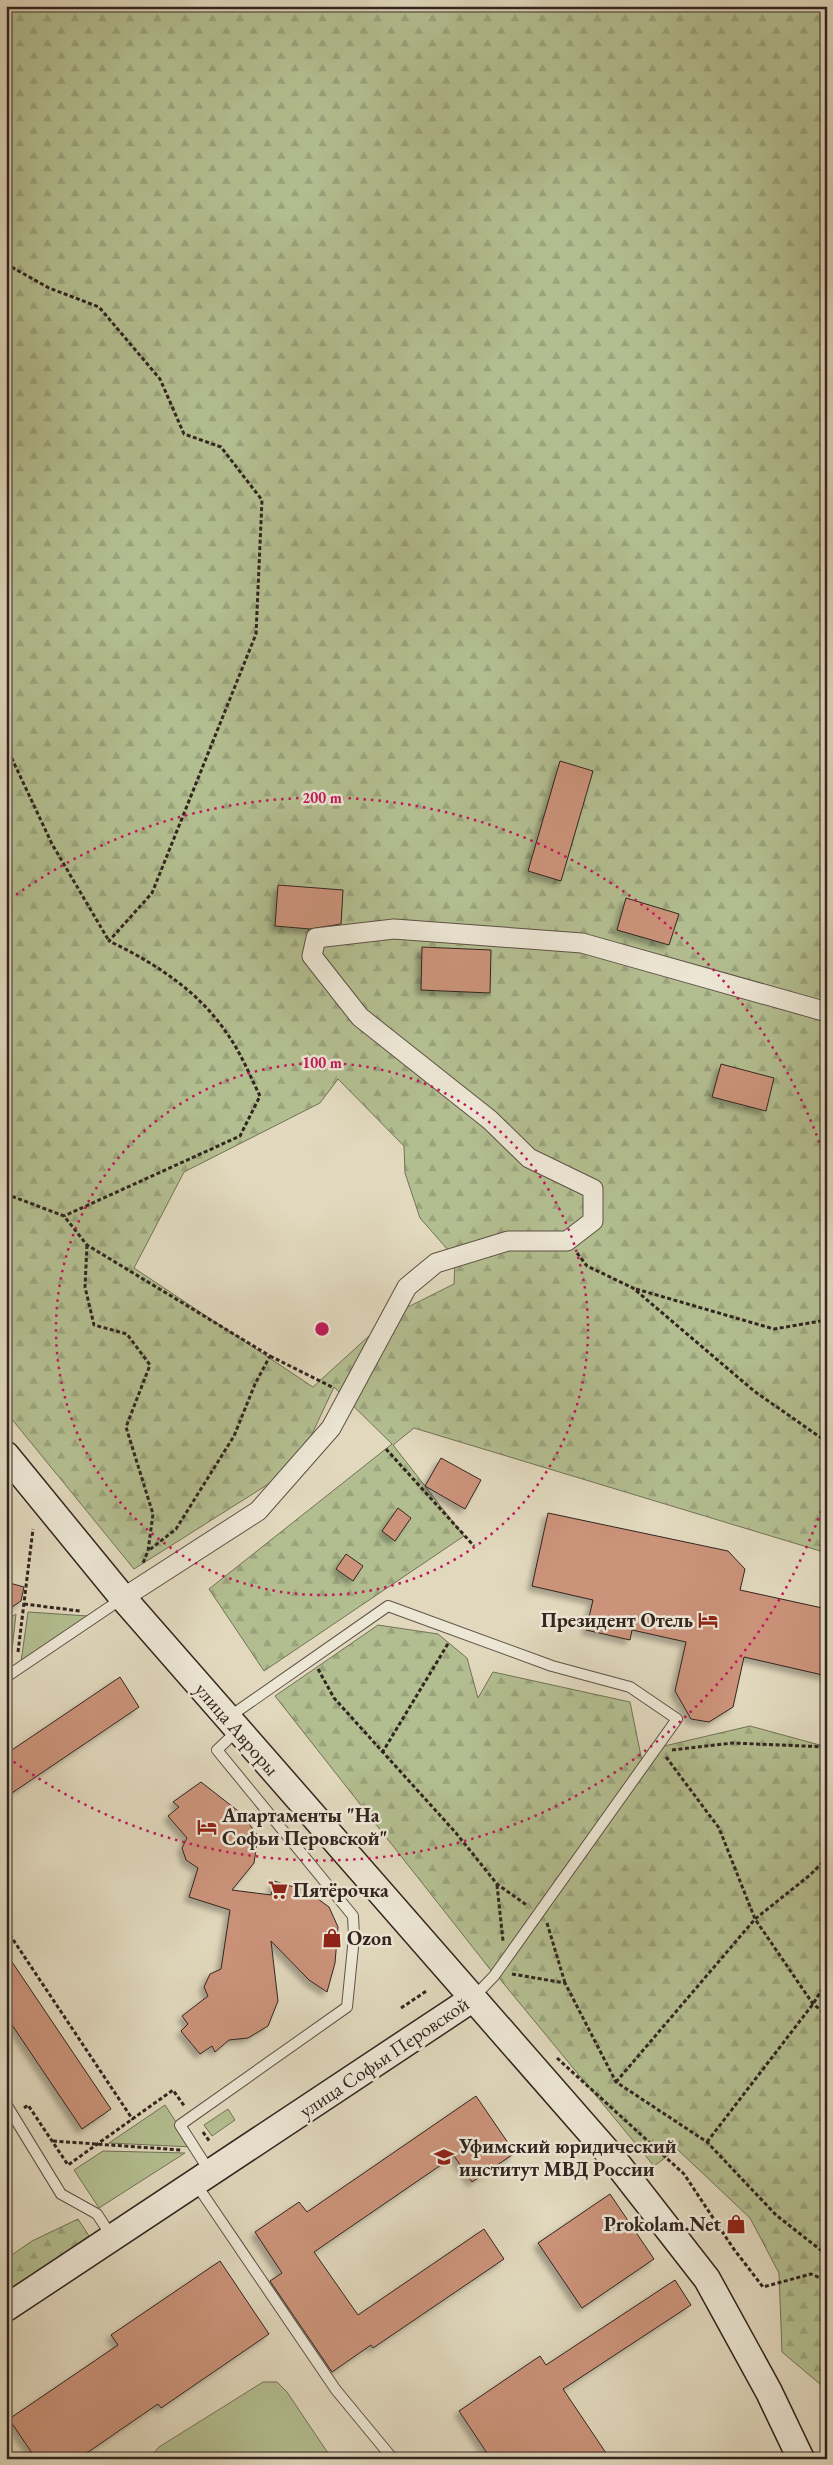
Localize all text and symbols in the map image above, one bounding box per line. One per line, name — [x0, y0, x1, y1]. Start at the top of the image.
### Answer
text: 200 m — [302, 788, 342, 807]
text: 100 m — [302, 1053, 342, 1072]
centre of rings — [313, 1320, 331, 1338]
place label: Президент Отель — [541, 1607, 693, 1633]
hotel icon: Президент Отель — [697, 1609, 719, 1631]
street label: улица Авроры — [189, 1677, 285, 1781]
place label: Апартаменты "На Софьи Перовской" — [221, 1802, 388, 1851]
hotel icon: Апартаменты "На Софьи Перовской" — [196, 1816, 218, 1838]
place label: Пятёрочка — [293, 1877, 389, 1903]
supermarket icon: Пятёрочка — [267, 1879, 289, 1901]
place label: Ozon — [347, 1925, 392, 1951]
shop icon: Ozon — [321, 1927, 343, 1949]
street label: улица Софьи Перовской — [294, 1990, 474, 2124]
place label: Уфимский юридический институт МВД России — [458, 2133, 677, 2182]
school or university icon: Уфимский юридический институт МВД России — [433, 2146, 455, 2168]
place label: Prokolam.Net — [604, 2211, 721, 2237]
shop icon: Prokolam.Net — [725, 2213, 747, 2235]

